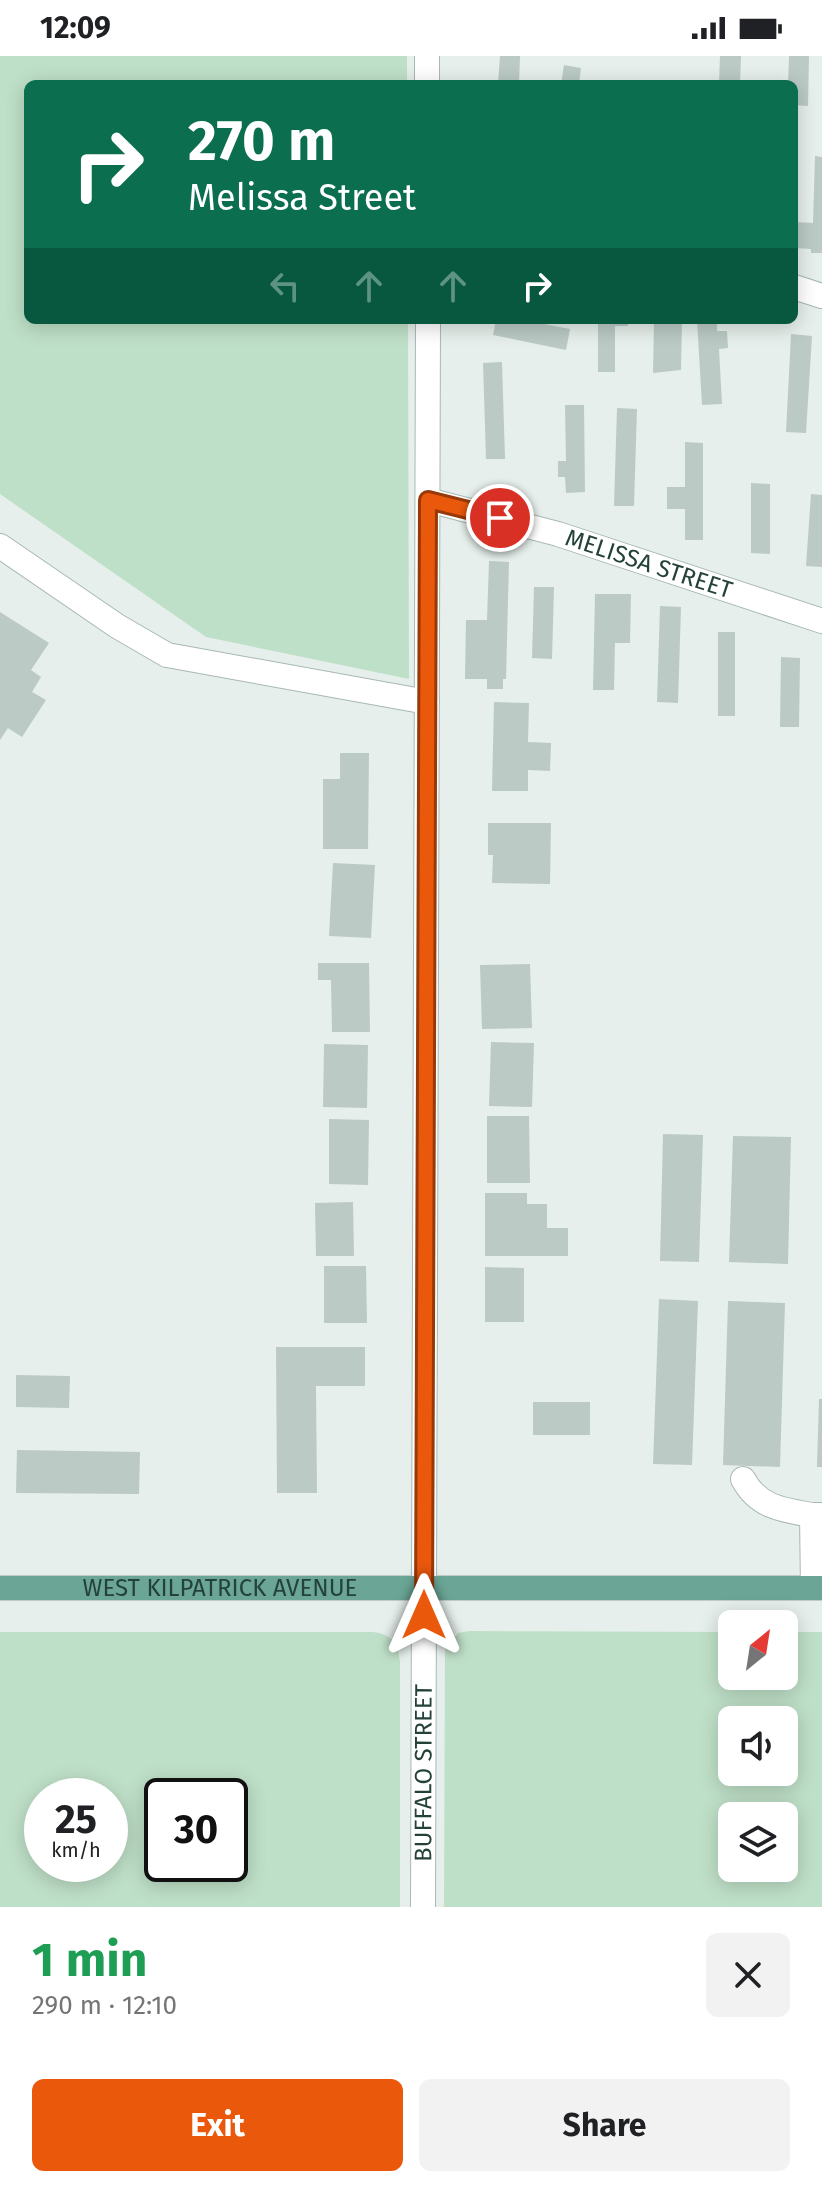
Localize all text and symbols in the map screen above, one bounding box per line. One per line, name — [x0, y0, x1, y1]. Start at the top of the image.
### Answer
text: 12:09 — [40, 10, 111, 46]
text: 270 m — [188, 108, 335, 175]
icon: right — [56, 112, 160, 216]
text: Melissa Street — [188, 176, 416, 220]
icon: left — [263, 264, 307, 308]
icon: ahead — [347, 264, 391, 308]
icon: ahead — [431, 264, 475, 308]
icon: right — [515, 264, 559, 308]
pin — [466, 484, 534, 552]
icon: arrive — [478, 496, 522, 540]
street label: MELISSA STREET — [562, 523, 736, 605]
position arrow — [382, 1573, 466, 1657]
street label: WEST KILPATRICK AVENUE — [83, 1574, 357, 1602]
north arrow — [718, 1610, 798, 1690]
map controls — [718, 1610, 798, 1882]
street label: BUFFALO STREET — [409, 1683, 438, 1862]
button: sound — [718, 1706, 798, 1786]
speed limit sign: 30 — [144, 1778, 248, 1882]
text: 25 — [55, 1796, 97, 1844]
button: layers — [718, 1802, 798, 1882]
text: km/h — [51, 1838, 101, 1862]
text: 1 min — [32, 1931, 147, 1989]
button: close — [706, 1933, 790, 2017]
text: 290 m · 12:10 — [32, 1990, 177, 2021]
button: Exit — [32, 2079, 403, 2171]
button: Share — [419, 2079, 790, 2171]

